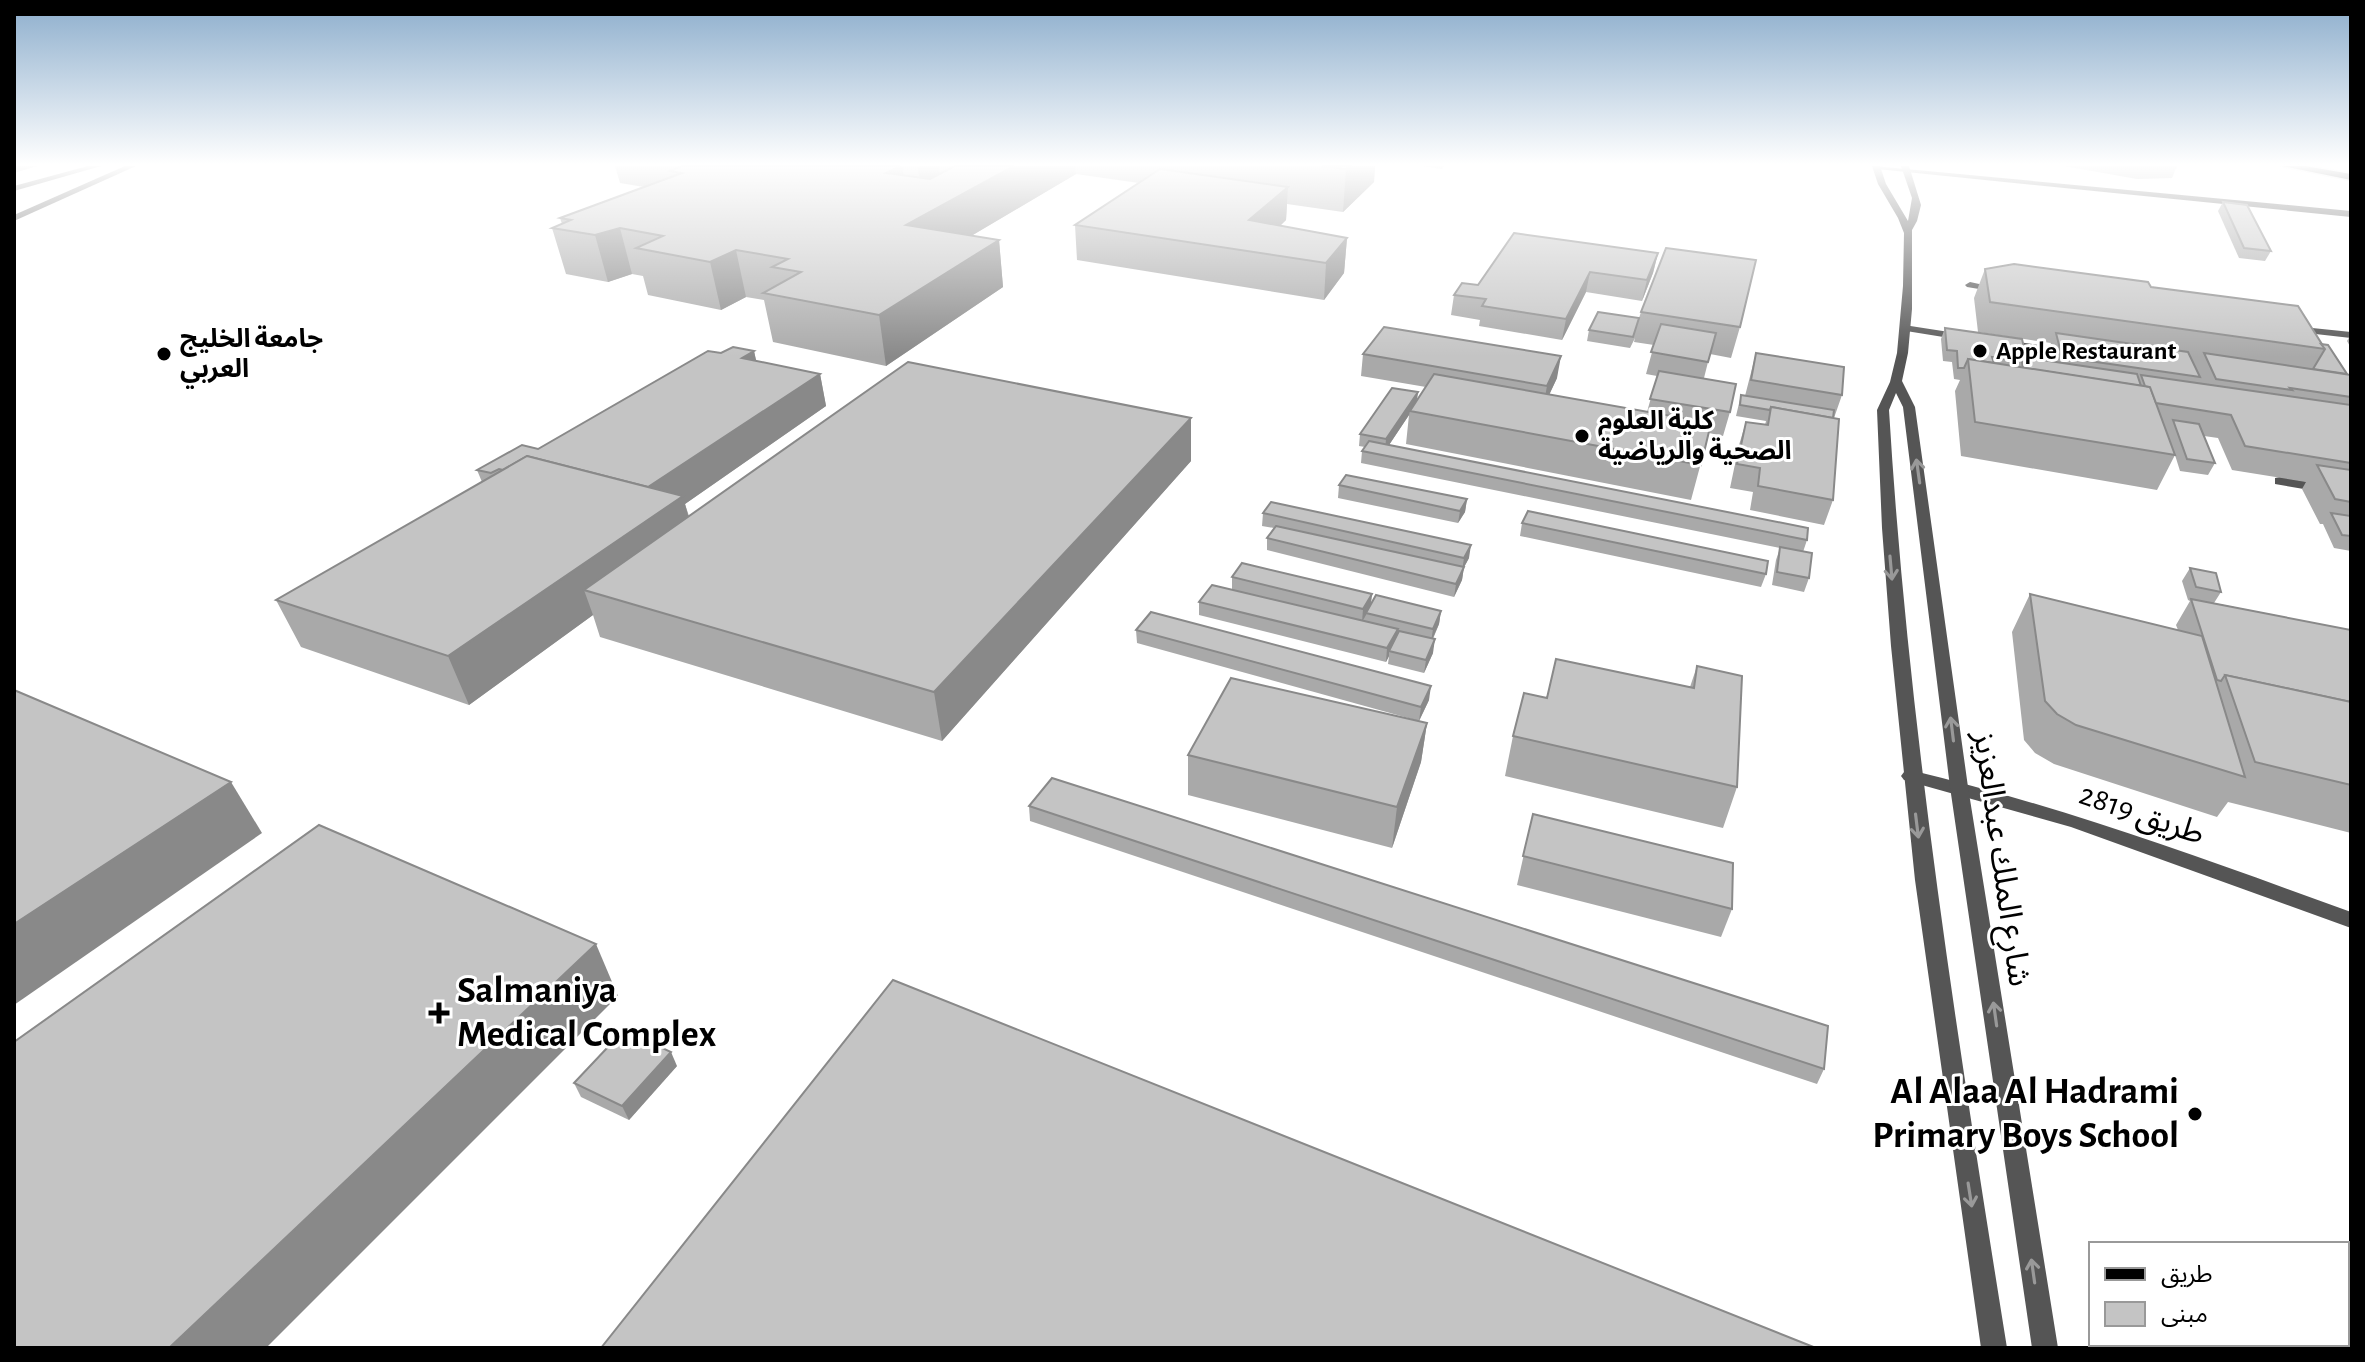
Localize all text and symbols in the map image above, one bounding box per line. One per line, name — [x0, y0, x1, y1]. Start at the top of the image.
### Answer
place label: جامعة الخليج العربي — [180, 325, 323, 389]
place label: Apple Restaurant — [1996, 338, 2176, 364]
marker: Apple Restaurant — [1971, 342, 1989, 360]
marker: جامعة الخليج العربي — [155, 345, 173, 363]
place label: كلية العلوم الصحية والرياضية — [1598, 407, 1792, 465]
marker: كلية العلوم الصحية والرياضية — [1573, 427, 1591, 445]
one-way arrow — [1910, 459, 1925, 484]
one-way arrow — [1884, 554, 1899, 581]
one-way arrow — [1945, 716, 1960, 743]
street label: شارع الملك عبدالعزيز — [1961, 728, 2036, 990]
street label: طريق 2819 — [2074, 778, 2209, 853]
one-way arrow — [1910, 813, 1925, 839]
place label: Salmaniya Medical Complex — [457, 972, 717, 1054]
marker: Salmaniya Medical Complex — [428, 1002, 450, 1024]
one-way arrow — [1987, 1002, 2002, 1027]
place label: Al Alaa Al Hadrami Primary Boys School — [1872, 1073, 2179, 1155]
marker: Al Alaa Al Hadrami Primary Boys School — [2186, 1105, 2204, 1123]
one-way arrow — [1963, 1181, 1978, 1207]
legend — [2089, 1242, 2349, 1346]
one-way arrow — [2025, 1259, 2040, 1284]
text: طريق — [2161, 1263, 2213, 1289]
text: مبنى — [2161, 1303, 2208, 1327]

